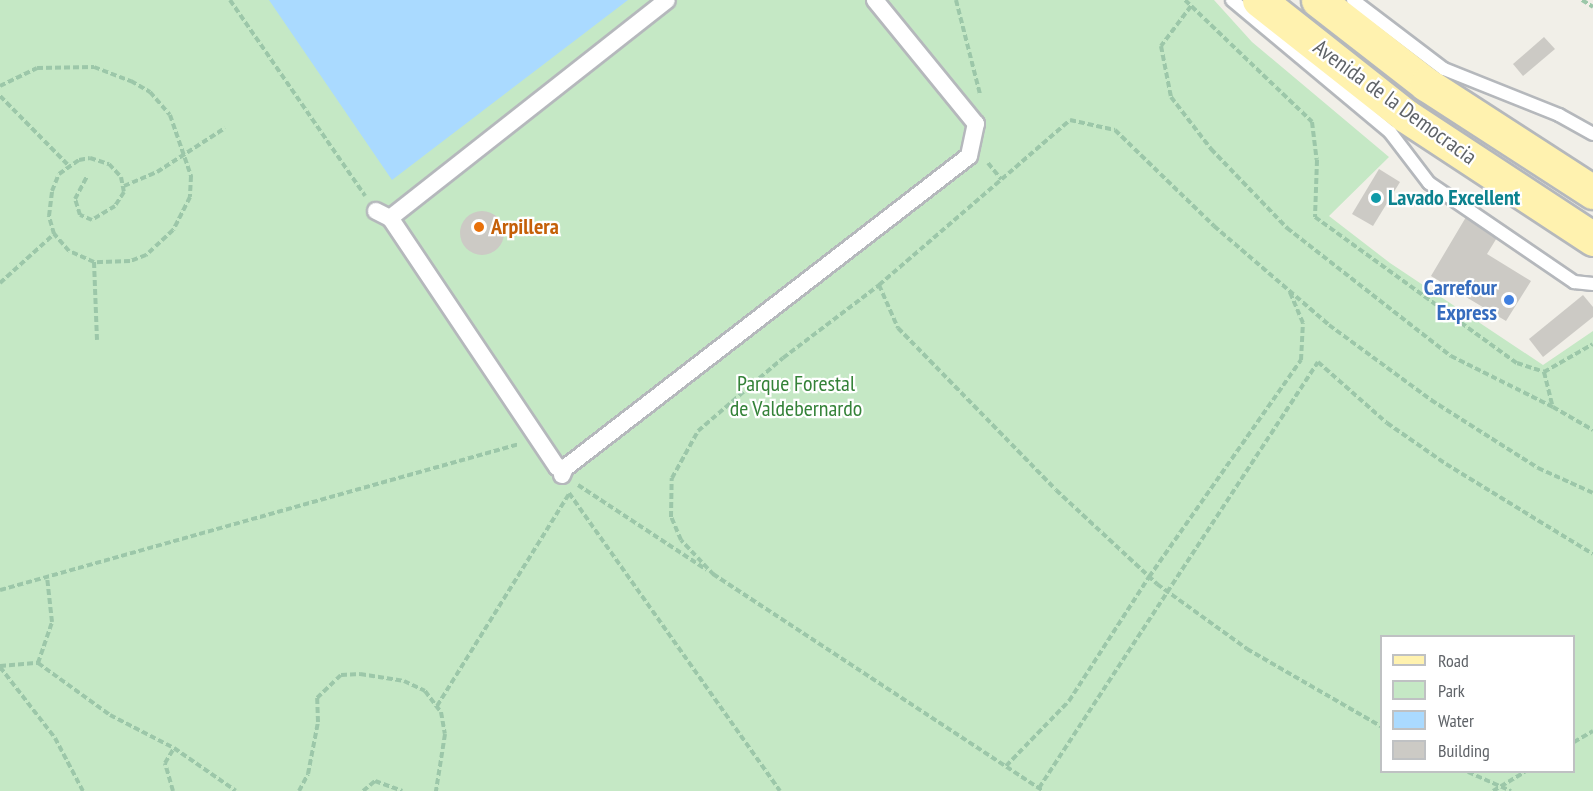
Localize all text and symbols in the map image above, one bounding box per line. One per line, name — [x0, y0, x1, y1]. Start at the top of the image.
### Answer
street label: Avenida de la Democracia — [1308, 34, 1482, 170]
place label: Lavado Excellent — [1388, 185, 1520, 211]
marker: Lavado Excellent — [1369, 191, 1383, 205]
place label: Arpillera — [491, 214, 559, 240]
marker: Arpillera — [472, 220, 486, 234]
place label: Carrefour Express — [1424, 274, 1497, 326]
marker: Carrefour Express — [1502, 293, 1516, 307]
park label: Parque Forestal de Valdebernardo — [729, 370, 863, 422]
legend — [1380, 635, 1575, 773]
text: Road — [1438, 649, 1469, 672]
text: Park — [1438, 679, 1465, 702]
text: Water — [1438, 709, 1474, 732]
text: Building — [1438, 739, 1490, 762]

